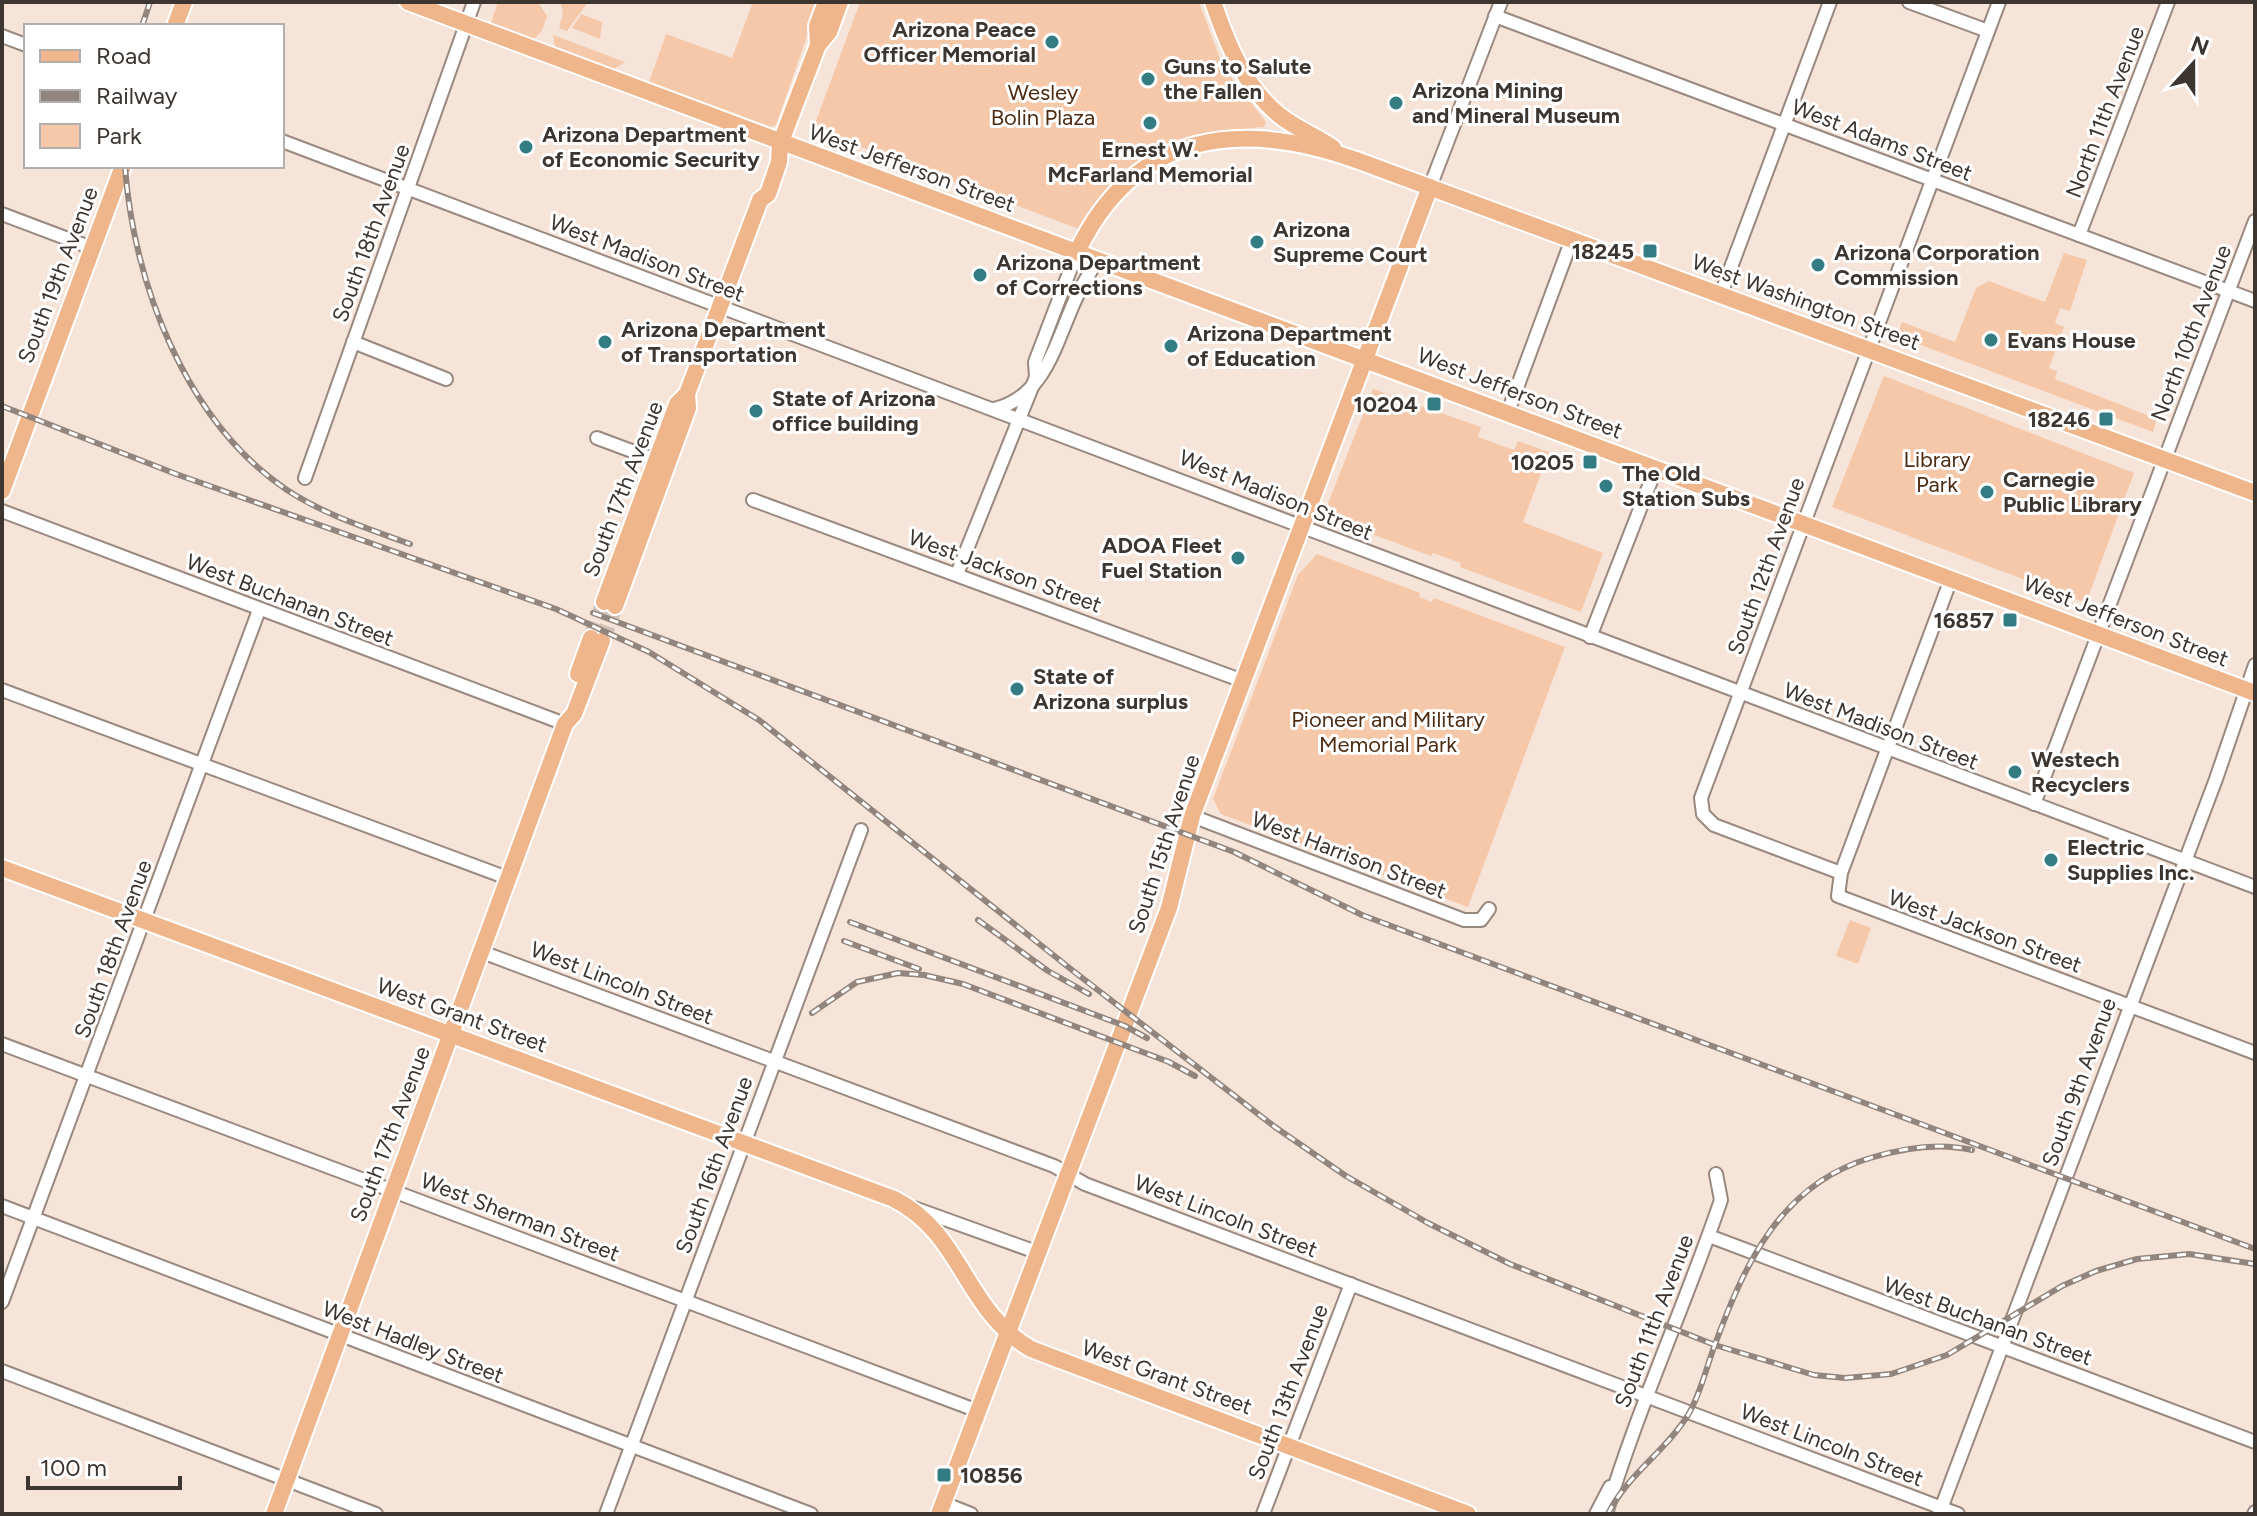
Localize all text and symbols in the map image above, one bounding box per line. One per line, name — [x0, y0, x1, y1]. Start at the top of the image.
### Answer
place label: Arizona Peace Officer Memorial — [864, 16, 1036, 68]
street label: North 11th Avenue — [2060, 22, 2150, 202]
legend — [24, 24, 284, 168]
north arrow — [2153, 24, 2233, 104]
text: N — [2187, 30, 2213, 61]
marker: Arizona Peace Officer Memorial — [1043, 33, 1061, 51]
text: Road — [96, 41, 151, 70]
place label: Guns to Salute the Fallen — [1164, 53, 1311, 105]
marker: Guns to Salute the Fallen — [1139, 70, 1157, 88]
place label: Arizona Mining and Mineral Museum — [1412, 77, 1620, 129]
park label: Wesley Bolin Plaza — [991, 79, 1095, 131]
text: Railway — [96, 81, 178, 110]
street label: West Adams Street — [1788, 93, 1976, 187]
marker: Arizona Mining and Mineral Museum — [1387, 94, 1405, 112]
marker: Ernest W. McFarland Memorial — [1141, 114, 1159, 132]
street label: West Jefferson Street — [805, 118, 1019, 218]
text: Park — [96, 121, 142, 150]
place label: Arizona Department of Economic Security — [542, 121, 760, 173]
place label: Ernest W. McFarland Memorial — [1047, 136, 1253, 188]
marker: Arizona Department of Economic Security — [517, 138, 535, 156]
street label: South 18th Avenue — [326, 140, 416, 326]
street label: South 19th Avenue — [12, 183, 104, 367]
street label: West Madison Street — [546, 208, 748, 308]
place label: Arizona Supreme Court — [1273, 216, 1428, 268]
marker: Arizona Supreme Court — [1248, 233, 1266, 251]
place label: 18245 — [1572, 238, 1634, 265]
place label: Arizona Corporation Commission — [1834, 239, 2040, 291]
street label: North 10th Avenue — [2145, 241, 2237, 425]
marker: 18245 — [1641, 242, 1659, 260]
street label: West Washington Street — [1688, 248, 1924, 356]
place label: Arizona Department of Corrections — [996, 249, 1201, 301]
marker: Arizona Corporation Commission — [1809, 256, 1827, 274]
marker: Arizona Department of Corrections — [971, 266, 989, 284]
place label: Arizona Department of Transportation — [621, 316, 826, 368]
place label: Arizona Department of Education — [1187, 320, 1392, 372]
place label: Evans House — [2007, 327, 2136, 354]
marker: Evans House — [1982, 331, 2000, 349]
marker: Arizona Department of Transportation — [596, 333, 614, 351]
marker: Arizona Department of Education — [1162, 337, 1180, 355]
street label: West Jefferson Street — [1414, 341, 1626, 445]
place label: State of Arizona office building — [772, 385, 936, 437]
place label: 10204 — [1354, 391, 1418, 418]
marker: 10204 — [1425, 395, 1443, 413]
street label: South 17th Avenue — [577, 397, 669, 581]
marker: State of Arizona office building — [747, 402, 765, 420]
place label: 18246 — [2028, 406, 2090, 433]
marker: 18246 — [2097, 410, 2115, 428]
street label: West Madison Street — [1175, 444, 1377, 546]
park label: Library Park — [1903, 446, 1971, 498]
place label: 10205 — [1511, 449, 1574, 476]
marker: 10205 — [1581, 453, 1599, 471]
place label: The Old Station Subs — [1622, 460, 1750, 512]
place label: Carnegie Public Library — [2003, 466, 2142, 518]
street label: South 12th Avenue — [1721, 474, 1811, 658]
marker: The Old Station Subs — [1597, 477, 1615, 495]
marker: Carnegie Public Library — [1978, 483, 1996, 501]
street label: West Jackson Street — [905, 523, 1105, 619]
place label: ADOA Fleet Fuel Station — [1101, 532, 1222, 584]
street label: West Buchanan Street — [182, 548, 398, 652]
marker: ADOA Fleet Fuel Station — [1229, 549, 1247, 567]
street label: West Jefferson Street — [2020, 569, 2232, 673]
place label: 16857 — [1933, 607, 1994, 634]
marker: 16857 — [2001, 611, 2019, 629]
place label: State of Arizona surplus — [1033, 663, 1188, 715]
street label: West Madison Street — [1780, 676, 1982, 776]
marker: State of Arizona surplus — [1008, 680, 1026, 698]
park label: Pioneer and Military Memorial Park — [1291, 706, 1485, 758]
place label: Westech Recyclers — [2031, 746, 2129, 798]
street label: South 15th Avenue — [1122, 751, 1206, 937]
marker: Westech Recyclers — [2006, 763, 2024, 781]
street label: West Harrison Street — [1248, 805, 1450, 905]
place label: Electric Supplies Inc. — [2067, 834, 2194, 886]
marker: Electric Supplies Inc. — [2042, 851, 2060, 869]
street label: South 18th Avenue — [68, 856, 158, 1042]
street label: West Jackson Street — [1885, 883, 2085, 979]
street label: West Lincoln Street — [527, 936, 717, 1030]
street label: West Grant Street — [373, 972, 551, 1058]
street label: South 9th Avenue — [2036, 994, 2122, 1170]
street label: South 17th Avenue — [344, 1042, 436, 1226]
street label: South 16th Avenue — [669, 1073, 759, 1257]
street label: West Sherman Street — [417, 1167, 623, 1267]
street label: West Lincoln Street — [1131, 1169, 1321, 1263]
street label: South 11th Avenue — [1609, 1231, 1699, 1411]
street label: West Buchanan Street — [1880, 1271, 2096, 1371]
street label: West Hadley Street — [319, 1295, 507, 1389]
street label: South 13th Avenue — [1242, 1300, 1334, 1484]
street label: West Grant Street — [1078, 1334, 1256, 1420]
street label: West Lincoln Street — [1737, 1398, 1927, 1492]
scale bar — [28, 1440, 180, 1490]
text: 100 m — [40, 1453, 107, 1482]
place label: 10856 — [960, 1462, 1023, 1489]
marker: 10856 — [935, 1466, 953, 1484]

